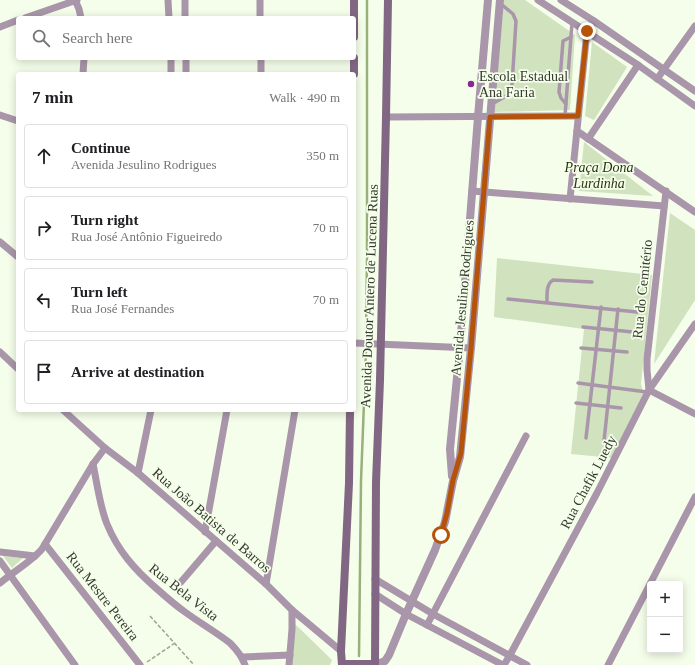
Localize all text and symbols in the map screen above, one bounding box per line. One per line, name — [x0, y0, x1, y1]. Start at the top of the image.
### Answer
search box — [16, 16, 356, 60]
route end — [578, 22, 596, 40]
icon: search — [30, 27, 52, 49]
text: Search here — [62, 30, 132, 46]
place label: Escola Estadual Ana Faria — [479, 69, 568, 100]
marker: Escola Estadual Ana Faria — [466, 79, 476, 89]
text: 7 min — [32, 88, 73, 107]
text: Walk · 490 m — [269, 90, 340, 105]
text: Continue — [71, 140, 130, 156]
icon: ahead — [33, 145, 55, 167]
text: 350 m — [306, 148, 339, 163]
text: Avenida Jesulino Rodrigues — [71, 157, 217, 172]
park label: Praça Dona Lurdinha — [564, 160, 633, 191]
street label: Avenida Doutor Antero de Lucena Ruas — [358, 184, 381, 408]
text: Turn right — [71, 212, 138, 228]
icon: right — [33, 217, 55, 239]
street label: Avenida Jesulino Rodrigues — [448, 219, 477, 377]
text: 70 m — [313, 220, 339, 235]
text: Rua José Antônio Figueiredo — [71, 229, 222, 244]
street label: Rua do Cemitério — [630, 239, 655, 339]
text: Turn left — [71, 284, 128, 300]
icon: left — [33, 289, 55, 311]
text: 70 m — [313, 292, 339, 307]
text: Rua José Fernandes — [71, 301, 174, 316]
icon: arrive — [33, 361, 55, 383]
text: Arrive at destination — [71, 364, 204, 380]
street label: Rua Chafik Luedy — [558, 433, 619, 531]
street label: Rua João Batista de Barros — [150, 465, 274, 576]
route start — [432, 526, 450, 544]
street label: Rua Mestre Pereira — [63, 549, 142, 644]
street label: Rua Bela Vista — [146, 561, 222, 625]
map controls — [647, 581, 683, 653]
button: + — [647, 581, 683, 617]
button: − — [647, 617, 683, 653]

